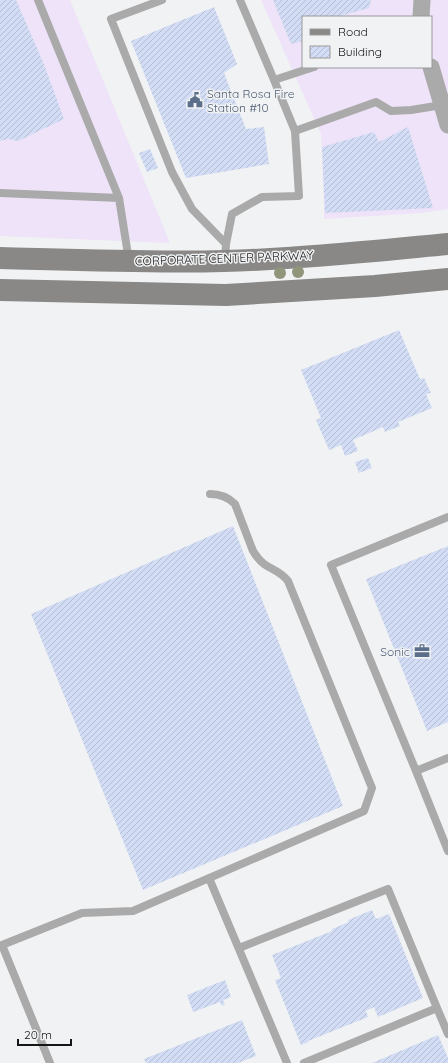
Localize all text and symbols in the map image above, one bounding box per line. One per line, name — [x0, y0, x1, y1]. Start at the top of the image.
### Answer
legend — [302, 16, 432, 68]
text: Road — [338, 24, 368, 39]
text: Building — [338, 44, 382, 59]
place label: Santa Rosa Fire Station #10 — [207, 86, 295, 115]
public building icon: Santa Rosa Fire Station #10 — [186, 91, 204, 109]
street label: CORPORATE CENTER PARKWAY — [135, 247, 314, 269]
office icon: Sonic — [413, 642, 431, 660]
place label: Sonic — [380, 644, 410, 659]
scale bar — [18, 1021, 71, 1047]
text: 20 m — [24, 1027, 52, 1042]

